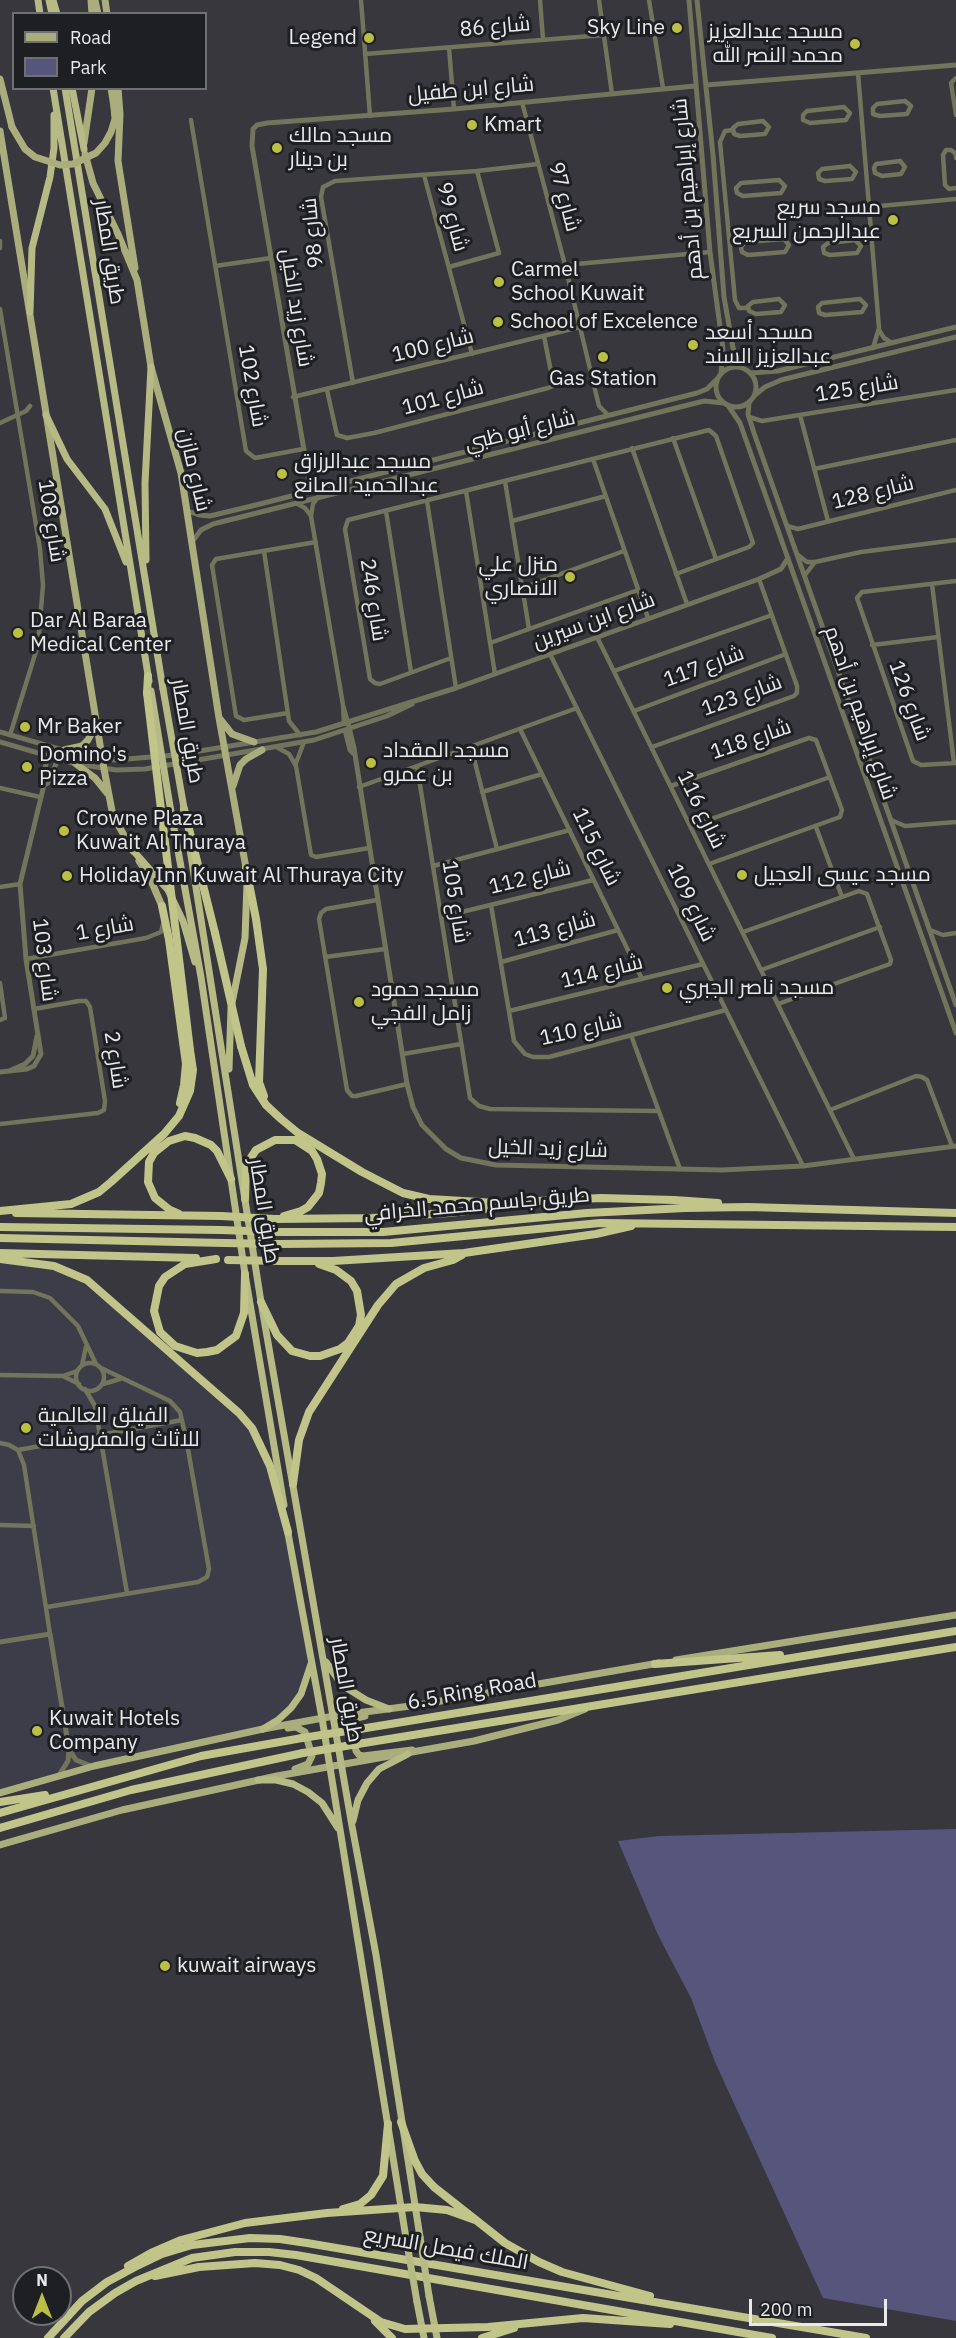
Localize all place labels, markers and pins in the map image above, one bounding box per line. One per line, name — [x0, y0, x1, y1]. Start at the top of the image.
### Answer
place label: Sky Line — [587, 15, 665, 41]
place label: مسجد عبدالعزيز محمد النصر الله — [708, 19, 843, 69]
marker: Sky Line — [670, 21, 684, 35]
place label: Legend — [289, 25, 357, 51]
marker: Legend — [362, 31, 376, 45]
marker: مسجد عبدالعزيز محمد النصر الله — [848, 37, 862, 51]
place label: Kmart — [484, 112, 542, 138]
marker: Kmart — [465, 118, 479, 132]
place label: مسجد مالك بن دينار — [289, 123, 392, 173]
marker: مسجد مالك بن دينار — [270, 141, 284, 155]
place label: مسجد سريع عبدالرحمن السريع — [732, 195, 881, 245]
marker: مسجد سريع عبدالرحمن السريع — [886, 213, 900, 227]
place label: Carmel School Kuwait — [511, 257, 645, 307]
marker: Carmel School Kuwait — [492, 275, 506, 289]
place label: School of Excelence — [510, 309, 698, 335]
marker: School of Excelence — [491, 315, 505, 329]
place label: مسجد أسعد عبدالعزيز السند — [705, 320, 831, 370]
marker: مسجد أسعد عبدالعزيز السند — [686, 338, 700, 352]
marker: Gas Station — [596, 350, 610, 364]
place label: Gas Station — [549, 366, 657, 392]
place label: مسجد عبدالرزاق عبدالحميد الصانع — [294, 449, 439, 499]
marker: مسجد عبدالرزاق عبدالحميد الصانع — [275, 467, 289, 481]
place label: منزل علي الانصاري — [479, 552, 558, 602]
marker: منزل علي الانصاري — [563, 570, 577, 584]
place label: Dar Al Baraa Medical Center — [30, 608, 171, 658]
marker: Dar Al Baraa Medical Center — [11, 626, 25, 640]
place label: Mr Baker — [37, 714, 122, 740]
marker: Mr Baker — [18, 720, 32, 734]
place label: مسجد المقداد بن عمرو — [383, 738, 509, 788]
place label: Domino's Pizza — [39, 742, 127, 792]
marker: مسجد المقداد بن عمرو — [364, 756, 378, 770]
marker: Domino's Pizza — [20, 760, 34, 774]
place label: Crowne Plaza Kuwait Al Thuraya — [76, 806, 246, 856]
marker: Crowne Plaza Kuwait Al Thuraya — [57, 824, 71, 838]
place label: مسجد عيسى العجيل — [754, 862, 931, 888]
place label: Holiday Inn Kuwait Al Thuraya City — [79, 863, 403, 889]
marker: مسجد عيسى العجيل — [735, 868, 749, 882]
marker: Holiday Inn Kuwait Al Thuraya City — [60, 869, 74, 883]
place label: مسجد ناصر الجبري — [679, 975, 834, 1001]
place label: مسجد حمود زامل الفجي — [371, 977, 480, 1027]
marker: مسجد ناصر الجبري — [660, 981, 674, 995]
marker: مسجد حمود زامل الفجي — [352, 995, 366, 1009]
place label: الفيلق العالمية للاثاث والمفروشات — [38, 1403, 200, 1453]
marker: الفيلق العالمية للاثاث والمفروشات — [19, 1421, 33, 1435]
place label: Kuwait Hotels Company — [49, 1706, 180, 1756]
marker: Kuwait Hotels Company — [30, 1724, 44, 1738]
place label: kuwait airways — [177, 1953, 316, 1979]
marker: kuwait airways — [158, 1959, 172, 1973]

